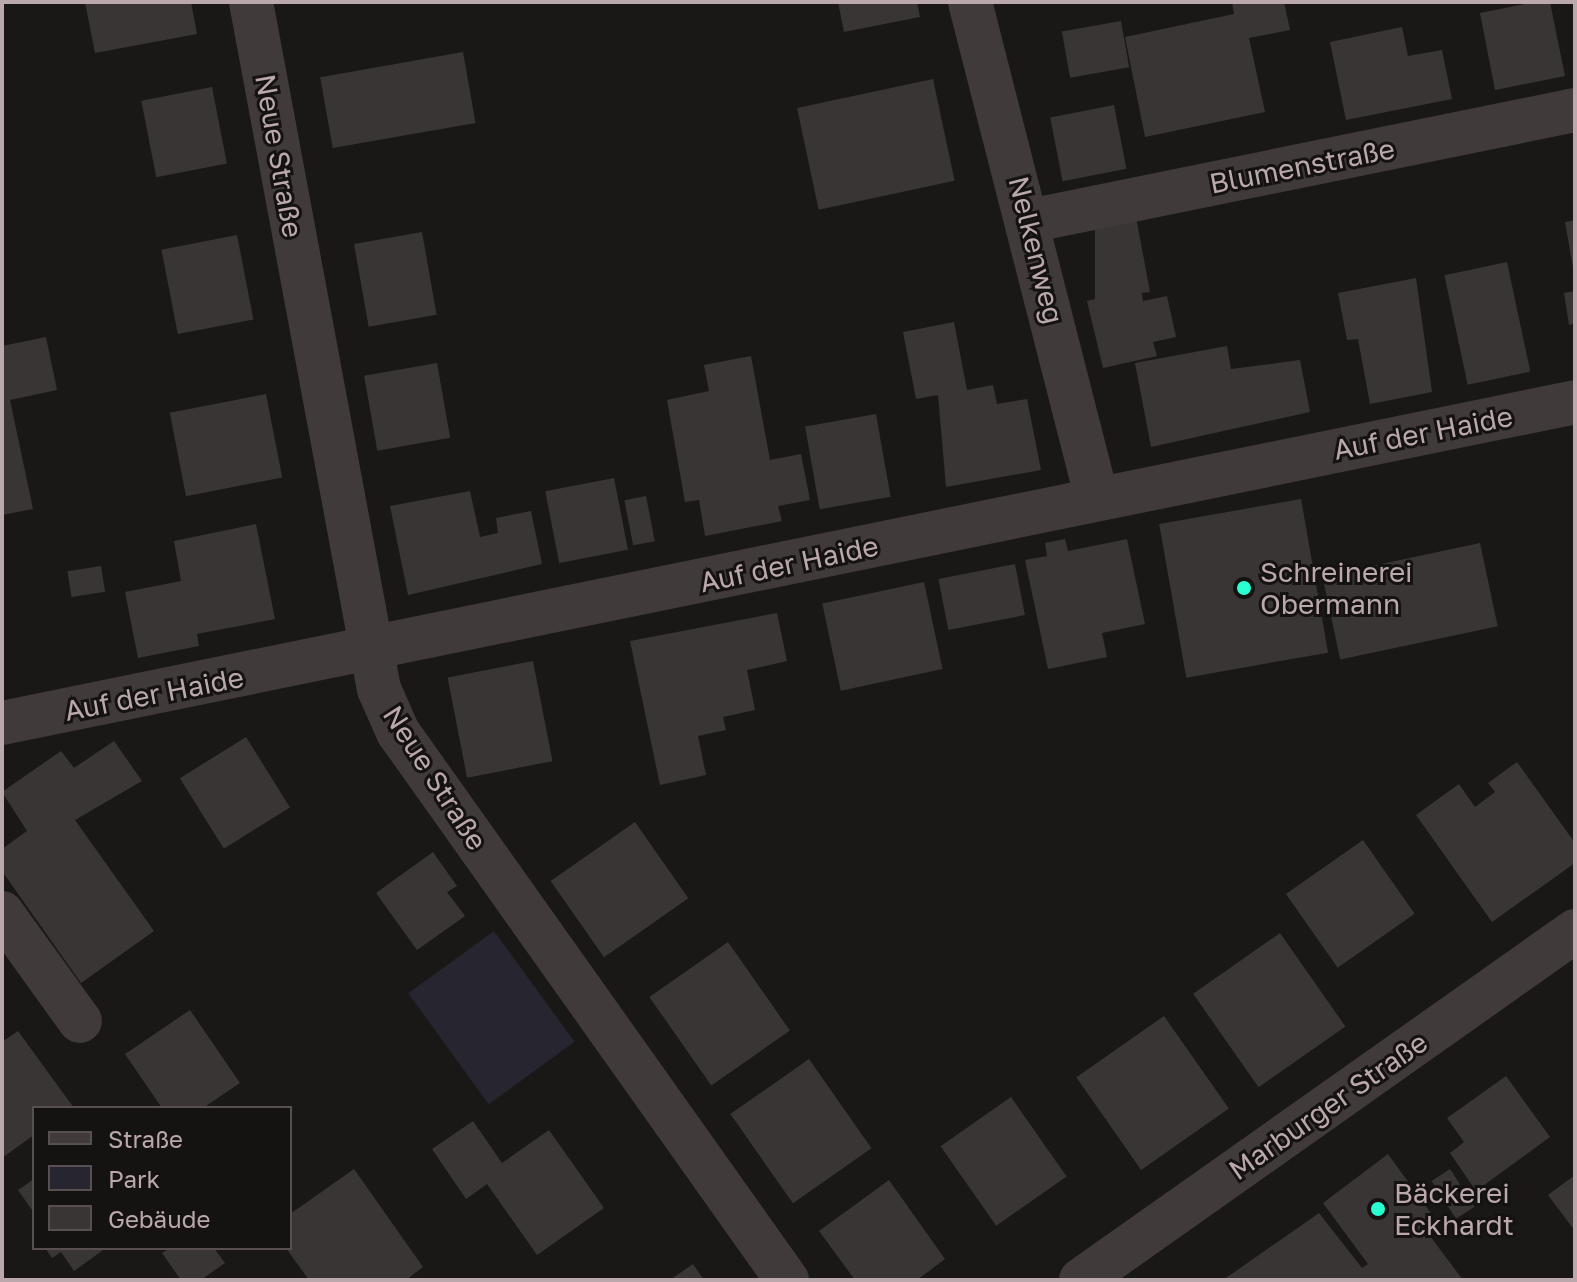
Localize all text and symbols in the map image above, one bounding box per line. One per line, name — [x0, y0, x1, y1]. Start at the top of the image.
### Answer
street label: Neue Straße — [248, 72, 310, 240]
street label: Blumenstraße — [1207, 132, 1397, 200]
street label: Nelkenweg — [1001, 173, 1071, 327]
street label: Auf der Haide — [1331, 399, 1515, 467]
street label: Auf der Haide — [697, 529, 881, 599]
place label: Schreinerei Obermann — [1260, 555, 1413, 621]
marker: Schreinerei Obermann — [1235, 579, 1253, 597]
street label: Auf der Haide — [62, 660, 246, 728]
street label: Neue Straße — [376, 700, 494, 856]
street label: Marburger Straße — [1222, 1025, 1434, 1187]
legend — [32, 1106, 292, 1250]
text: Straße — [108, 1124, 183, 1153]
text: Park — [108, 1164, 160, 1193]
place label: Bäckerei Eckhardt — [1394, 1176, 1514, 1242]
marker: Bäckerei Eckhardt — [1369, 1200, 1387, 1218]
text: Gebäude — [108, 1204, 210, 1233]

